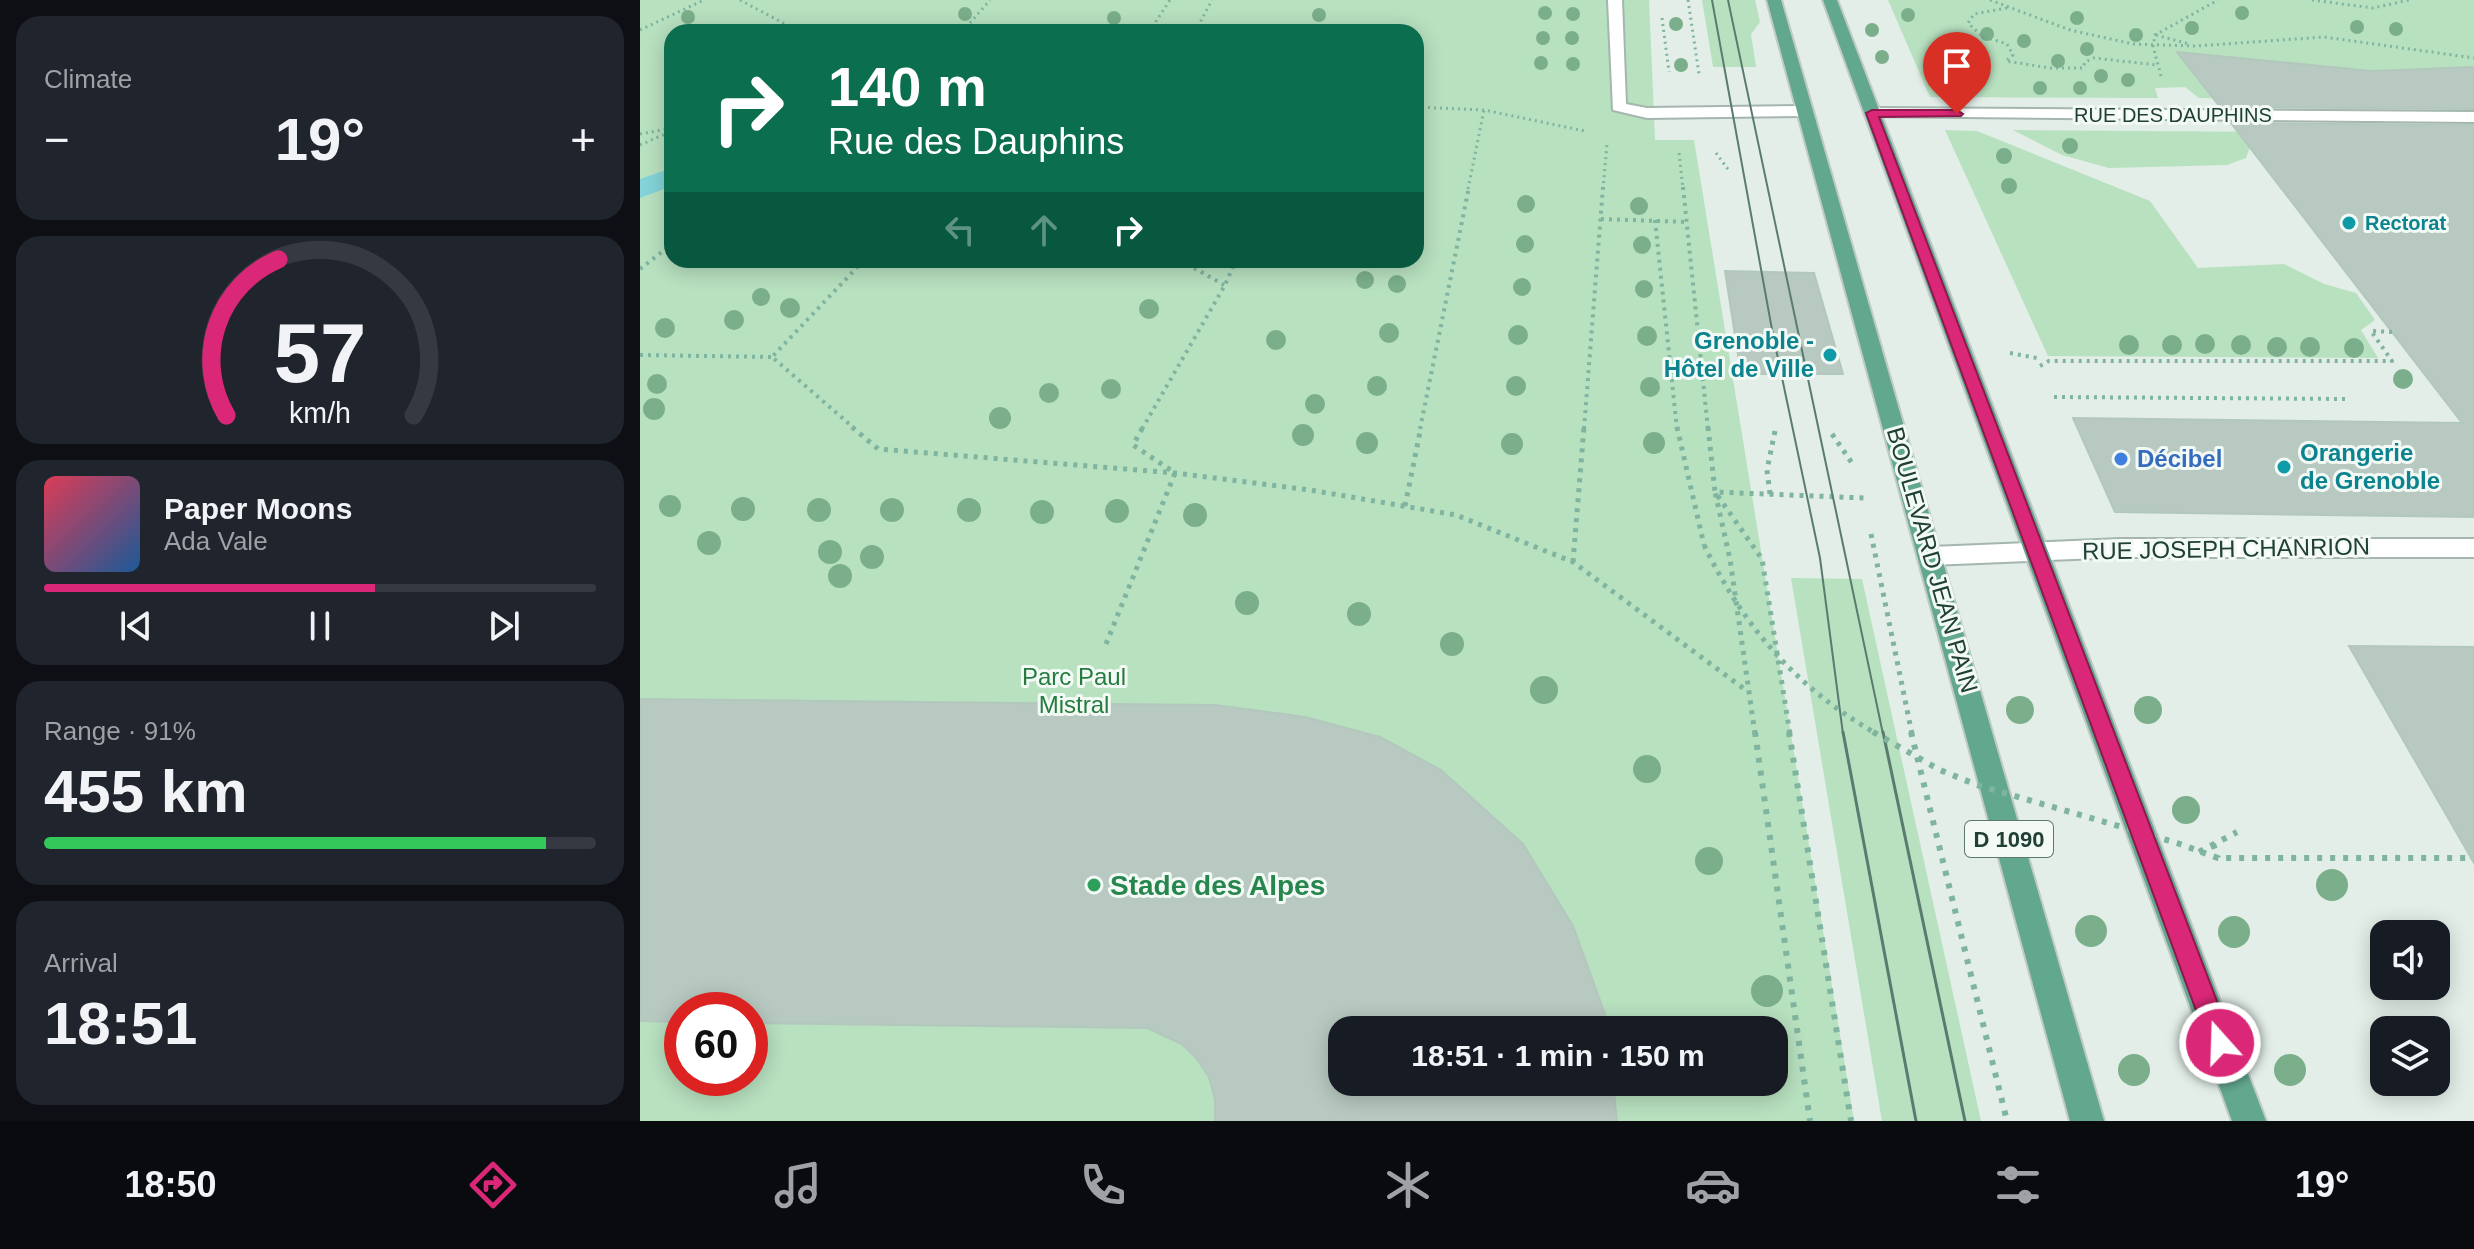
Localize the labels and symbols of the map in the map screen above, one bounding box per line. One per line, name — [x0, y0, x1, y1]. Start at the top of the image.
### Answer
pin — [1923, 32, 1991, 114]
street label: RUE DES DAUPHINS — [2074, 104, 2272, 126]
place label: Rectorat — [2365, 212, 2446, 234]
marker: Rectorat — [2340, 214, 2358, 232]
place label: Grenoble - Hôtel de Ville — [1664, 327, 1814, 382]
marker: Grenoble - Hôtel de Ville — [1821, 346, 1839, 364]
street label: BOULEVARD JEAN PAIN — [1882, 424, 1983, 696]
place label: Orangerie de Grenoble — [2300, 439, 2440, 494]
place label: Décibel — [2137, 445, 2222, 472]
marker: Décibel — [2112, 450, 2130, 468]
marker: Orangerie de Grenoble — [2275, 458, 2293, 476]
street label: RUE JOSEPH CHANRION — [2082, 532, 2370, 565]
park label: Parc Paul Mistral — [1022, 663, 1126, 718]
road number: D 1090 — [1965, 821, 2053, 857]
place label: Stade des Alpes — [1110, 870, 1325, 901]
marker: Stade des Alpes — [1085, 876, 1103, 894]
speed limit sign: 60 — [664, 992, 768, 1096]
position arrow — [2178, 1001, 2262, 1085]

